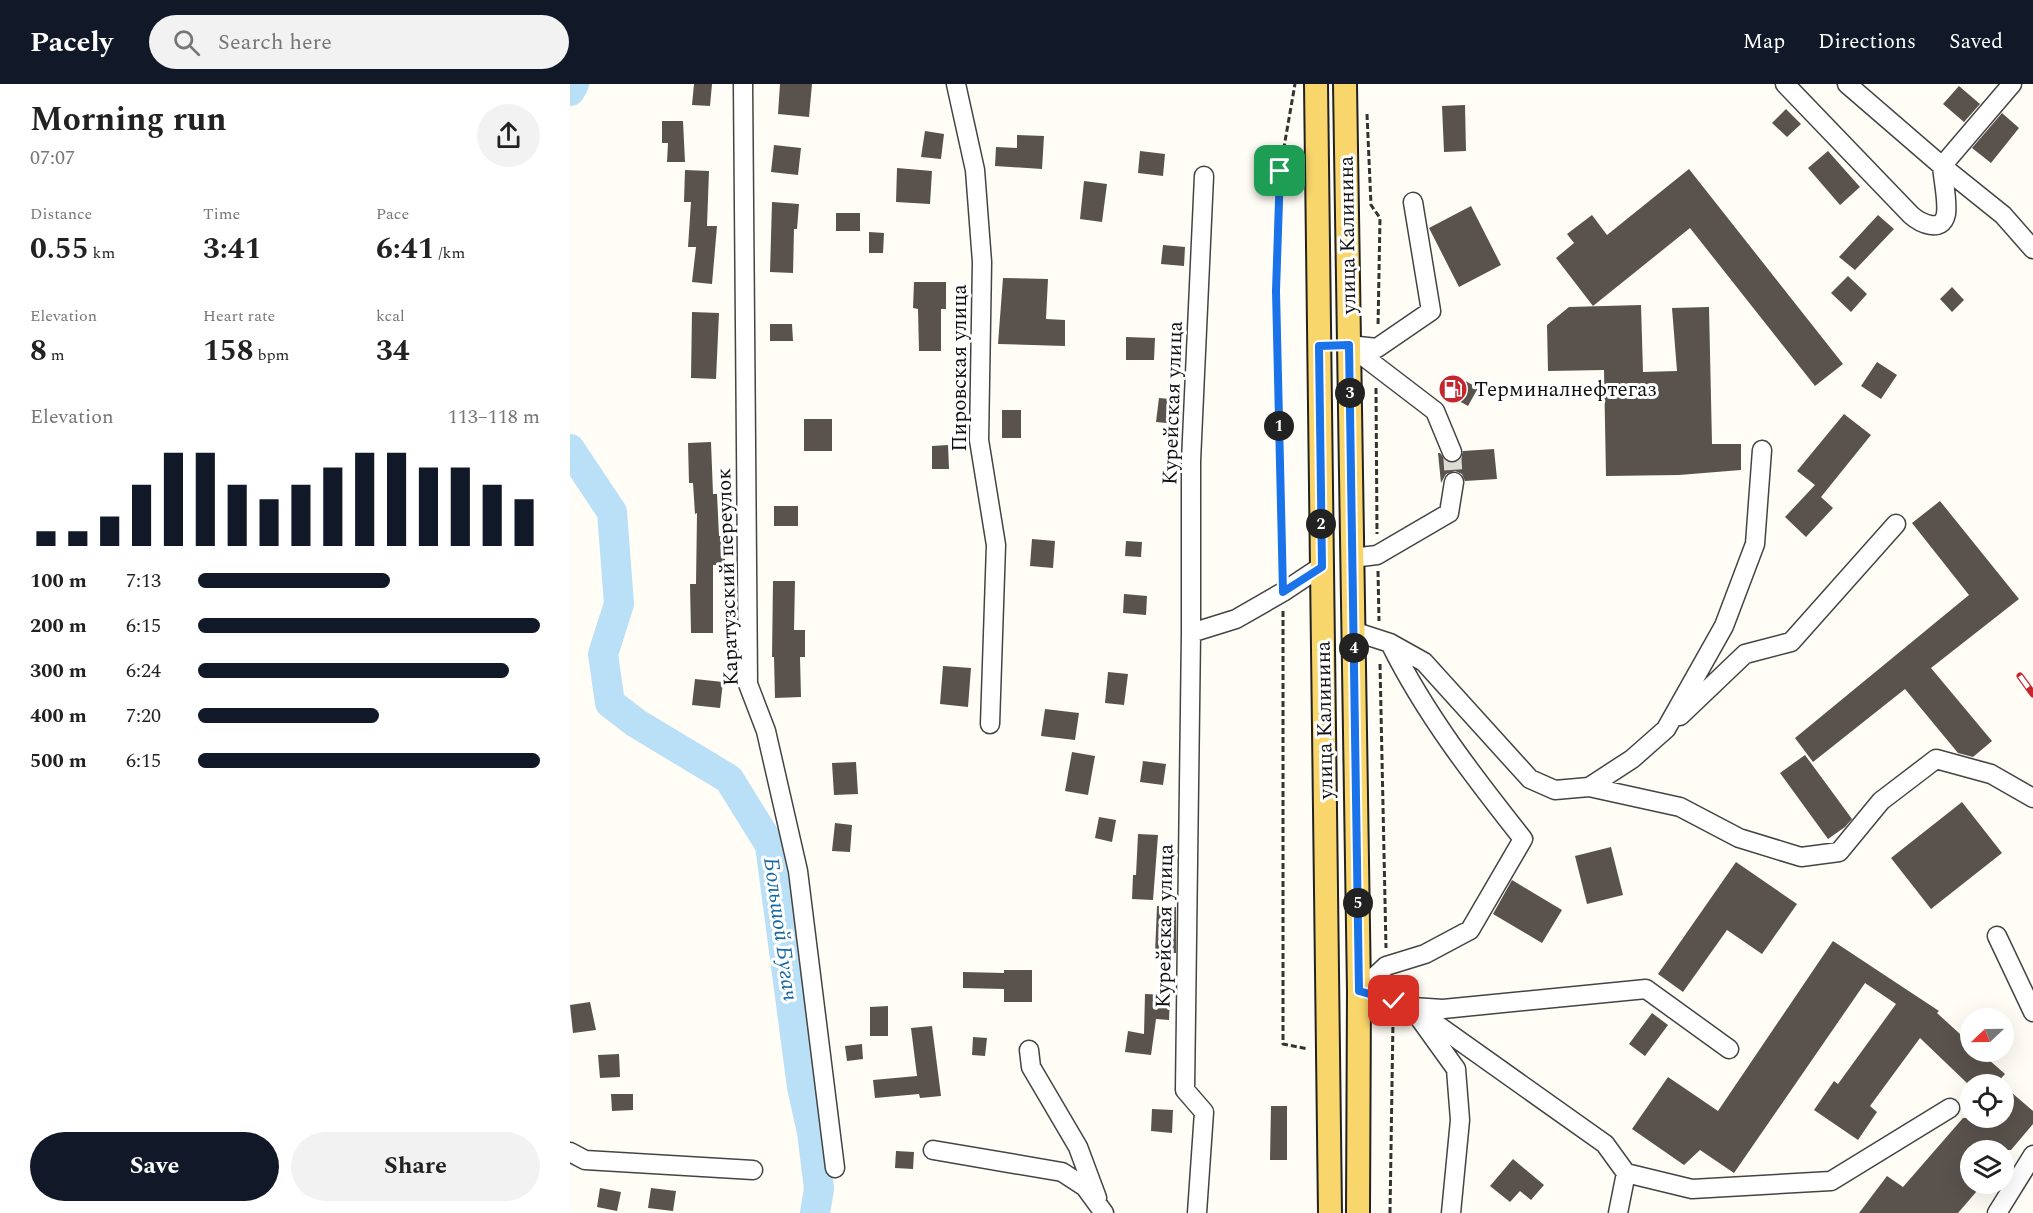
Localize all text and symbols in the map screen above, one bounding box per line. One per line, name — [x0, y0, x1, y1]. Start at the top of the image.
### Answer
search box — [149, 15, 569, 69]
text: Pacely — [30, 21, 113, 64]
icon: search — [170, 26, 203, 59]
text: Search here — [218, 26, 332, 59]
text: Map — [1743, 26, 1785, 58]
text: Directions — [1818, 26, 1916, 58]
text: Saved — [1949, 26, 2003, 58]
text: Morning run — [30, 95, 227, 145]
button: share — [477, 104, 540, 167]
text: 07:07 — [30, 143, 75, 173]
pin — [1254, 145, 1305, 196]
icon: arrive — [1263, 154, 1296, 187]
street label: улица Калинина — [1331, 155, 1365, 315]
text: Distance — [30, 202, 92, 226]
text: Time — [203, 202, 240, 226]
text: Pace — [376, 202, 409, 226]
text: 0.55 — [30, 226, 89, 272]
text: 3:41 — [203, 226, 262, 272]
text: 6:41 — [376, 226, 435, 272]
text: km — [89, 241, 115, 265]
text: /km — [435, 241, 465, 265]
street label: Пировская улица — [944, 283, 976, 452]
text: Elevation — [30, 304, 97, 328]
text: Heart rate — [203, 304, 275, 328]
text: kcal — [376, 304, 405, 328]
street label: Курейская улица — [1154, 320, 1192, 486]
text: 8 — [30, 328, 47, 374]
text: 158 — [203, 328, 254, 374]
text: 34 — [376, 328, 410, 374]
text: m — [47, 343, 65, 367]
text: bpm — [254, 343, 289, 367]
fuel station icon: Терминалнефтегаз — [1437, 373, 1469, 405]
place label: Терминалнефтегаз — [1474, 374, 1657, 406]
pin: 3 — [1335, 378, 1365, 408]
text: 3 — [1346, 381, 1354, 405]
text: Elevation — [30, 402, 114, 432]
text: 113–118 m — [448, 402, 540, 432]
pin: 1 — [1264, 411, 1294, 441]
text: 1 — [1275, 414, 1283, 438]
street label: Каратузский переулок — [708, 467, 748, 687]
pin: 2 — [1306, 509, 1336, 539]
text: 2 — [1317, 512, 1325, 536]
text: 100 m — [30, 566, 87, 596]
text: 7:13 — [126, 566, 161, 596]
text: 200 m — [30, 611, 87, 641]
text: 6:15 — [126, 611, 161, 641]
pin: 4 — [1339, 633, 1369, 663]
text: 4 — [1350, 636, 1358, 660]
street label: улица Калинина — [1308, 640, 1342, 800]
text: 300 m — [30, 656, 87, 686]
text: 6:24 — [126, 656, 161, 686]
text: 400 m — [30, 701, 87, 731]
text: 7:20 — [126, 701, 161, 731]
text: 500 m — [30, 746, 87, 776]
text: 6:15 — [126, 746, 161, 776]
street label: Курейская улица — [1148, 843, 1182, 1008]
water label: Большой Бугач — [754, 855, 807, 1004]
pin: 5 — [1343, 888, 1373, 918]
text: 5 — [1354, 891, 1362, 915]
pin — [1368, 975, 1419, 1026]
icon: check — [1377, 984, 1410, 1017]
north arrow — [1960, 1008, 2014, 1062]
map controls — [1960, 1008, 2014, 1194]
button: locate — [1960, 1074, 2014, 1128]
button: Save — [30, 1132, 279, 1201]
button: Share — [291, 1132, 540, 1201]
button: layers — [1960, 1140, 2014, 1194]

